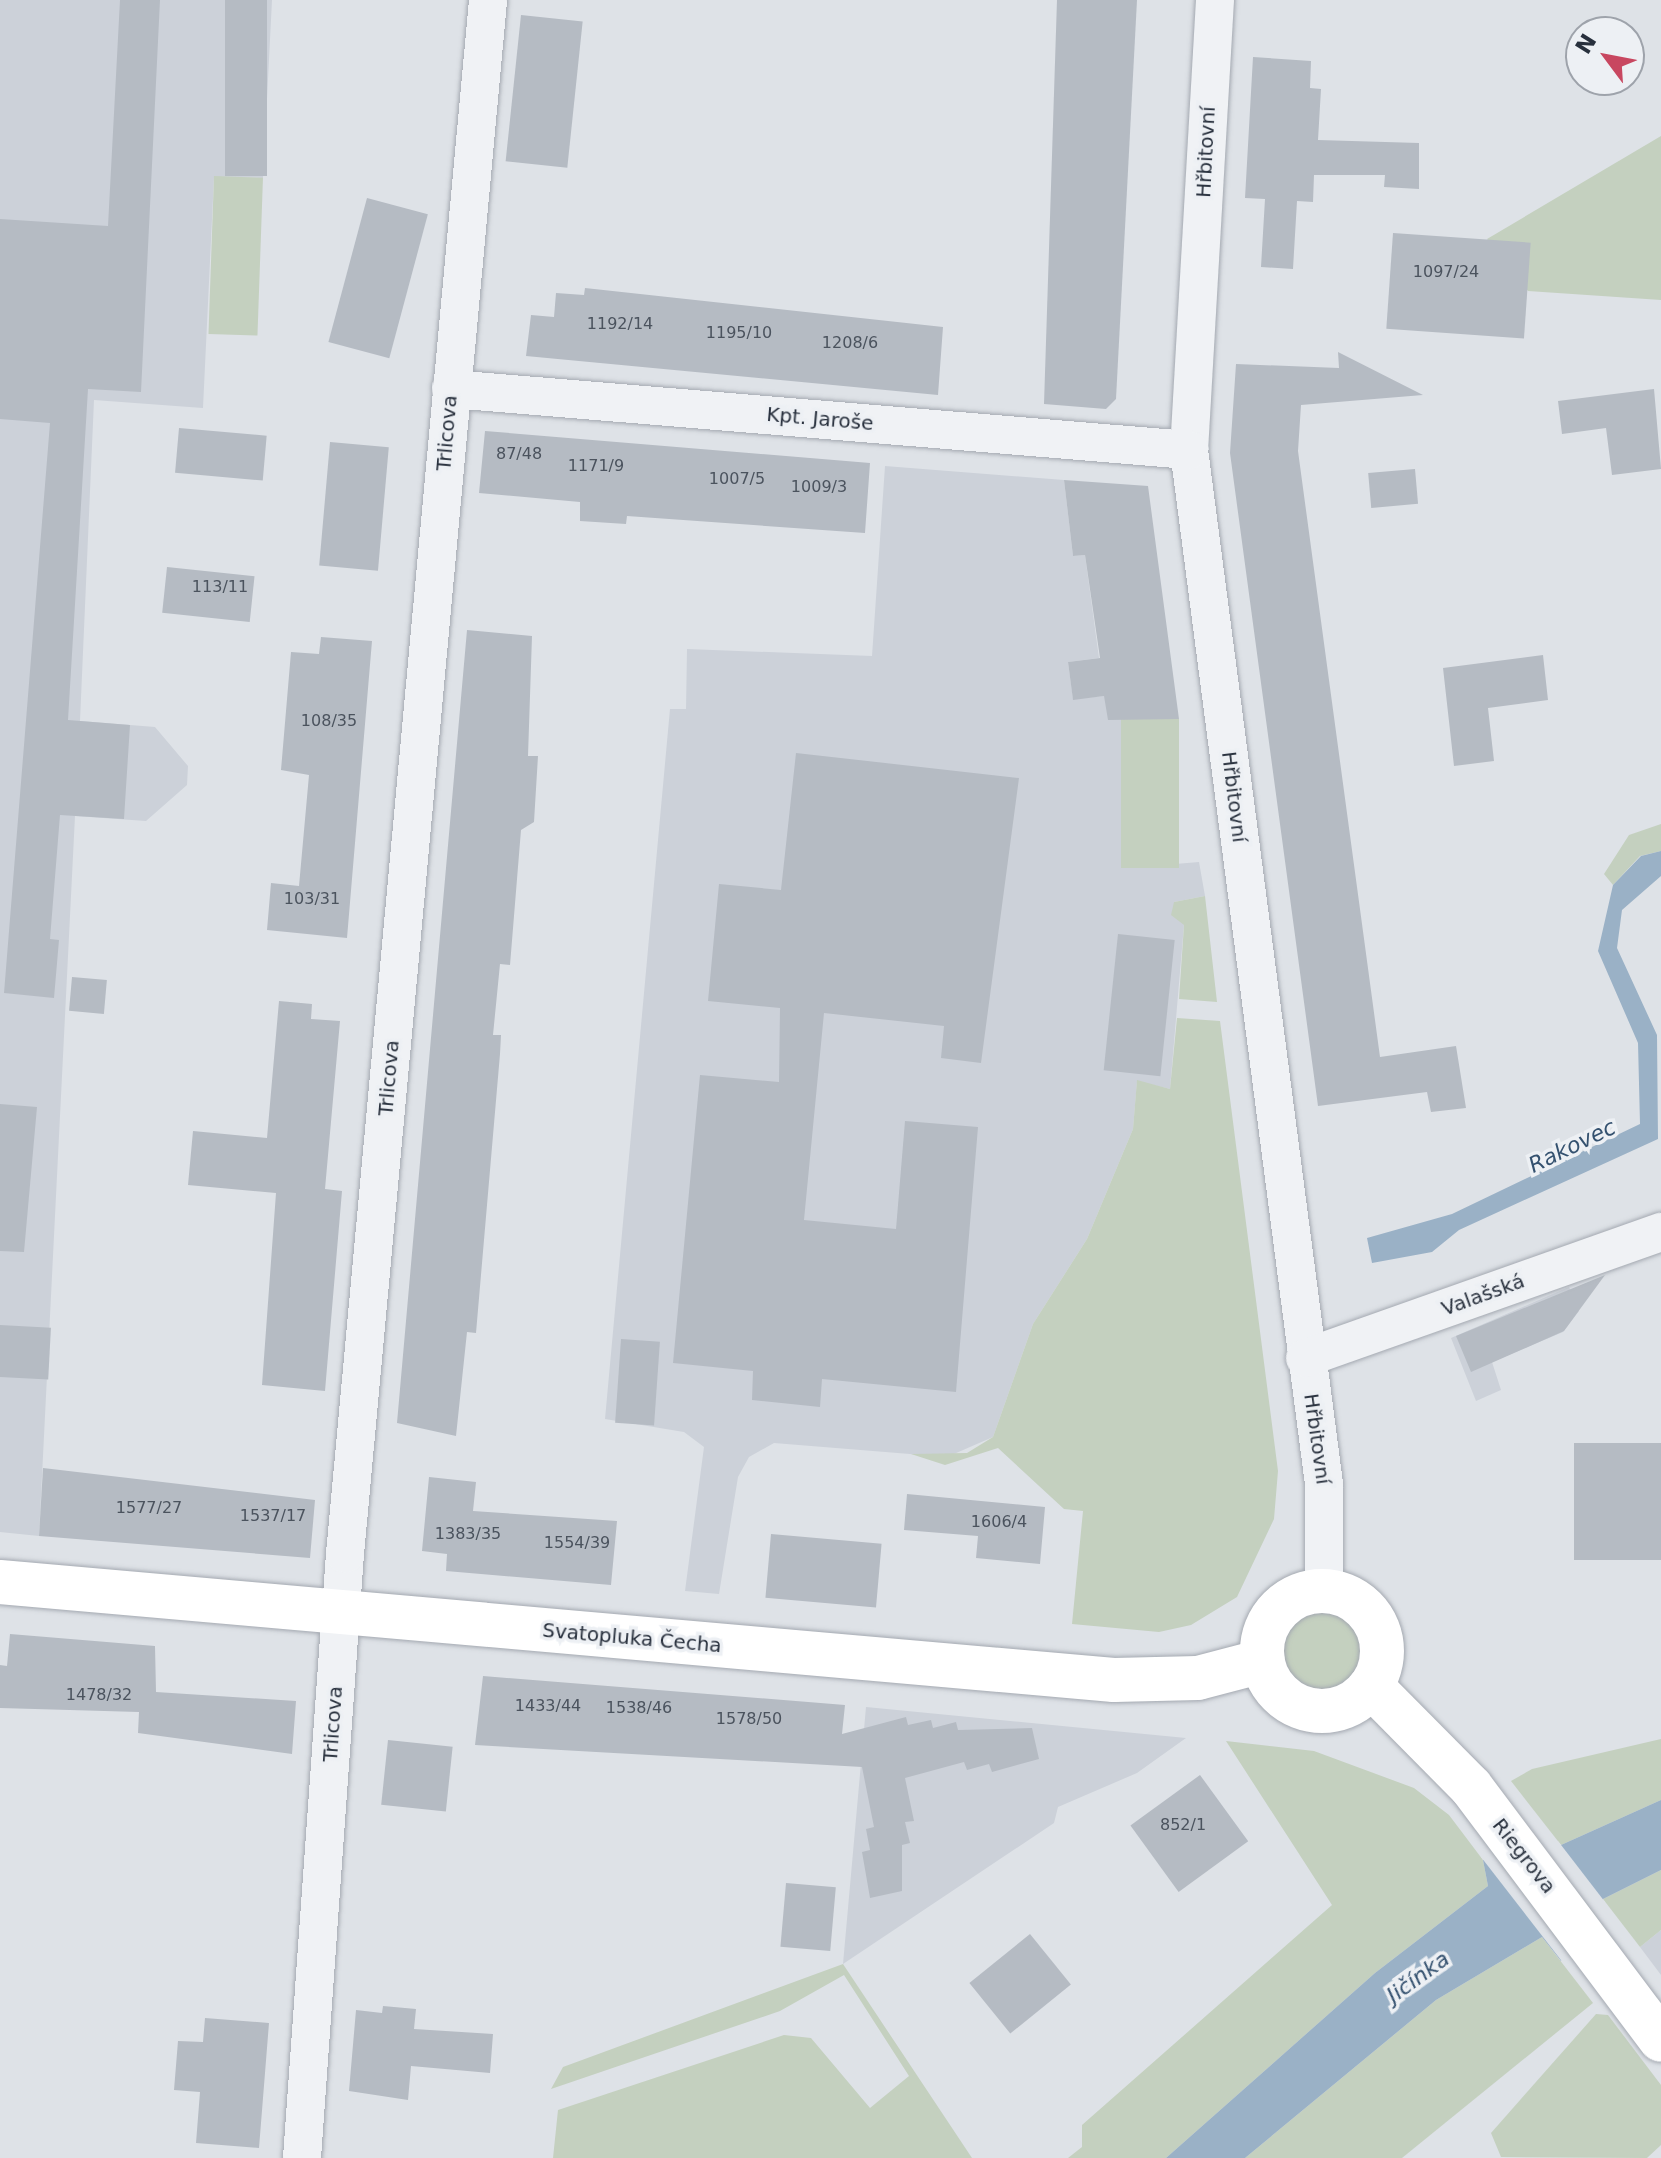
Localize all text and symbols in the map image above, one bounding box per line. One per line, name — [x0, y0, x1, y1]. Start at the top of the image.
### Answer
north arrow — [1565, 16, 1645, 96]
text: N — [1570, 30, 1601, 59]
street label: Hřbitovní — [1192, 106, 1220, 198]
house number: 1097/24 — [1413, 262, 1479, 282]
house number: 1192/14 — [587, 314, 653, 334]
house number: 1195/10 — [706, 323, 772, 343]
house number: 1208/6 — [822, 333, 878, 353]
street label: Trlicova — [432, 394, 462, 472]
street label: Kpt. Jaroše — [766, 402, 874, 436]
house number: 87/48 — [496, 444, 542, 464]
house number: 1171/9 — [568, 456, 624, 476]
house number: 1007/5 — [709, 469, 765, 489]
house number: 1009/3 — [791, 477, 847, 497]
house number: 113/11 — [192, 577, 248, 597]
house number: 108/35 — [301, 711, 357, 731]
street label: Hřbitovní — [1217, 750, 1251, 844]
house number: 103/31 — [284, 889, 340, 909]
street label: Trlicova — [374, 1039, 404, 1117]
water label: Rakovec — [1524, 1114, 1620, 1178]
street label: Valašská — [1438, 1269, 1528, 1321]
street label: Hřbitovní — [1299, 1392, 1335, 1486]
house number: 1577/27 — [116, 1498, 182, 1518]
house number: 1537/17 — [240, 1506, 306, 1526]
house number: 1606/4 — [971, 1512, 1027, 1532]
house number: 1383/35 — [435, 1524, 501, 1544]
house number: 1554/39 — [544, 1533, 610, 1553]
street label: Svatopluka Čecha — [541, 1618, 723, 1658]
house number: 1478/32 — [66, 1685, 132, 1705]
street label: Trlicova — [318, 1685, 348, 1763]
house number: 1433/44 — [515, 1696, 581, 1716]
house number: 1538/46 — [606, 1698, 672, 1718]
house number: 1578/50 — [716, 1709, 782, 1729]
street label: Riegrova — [1487, 1814, 1561, 1898]
house number: 852/1 — [1160, 1815, 1206, 1835]
water label: Jičínka — [1382, 1945, 1454, 2009]

